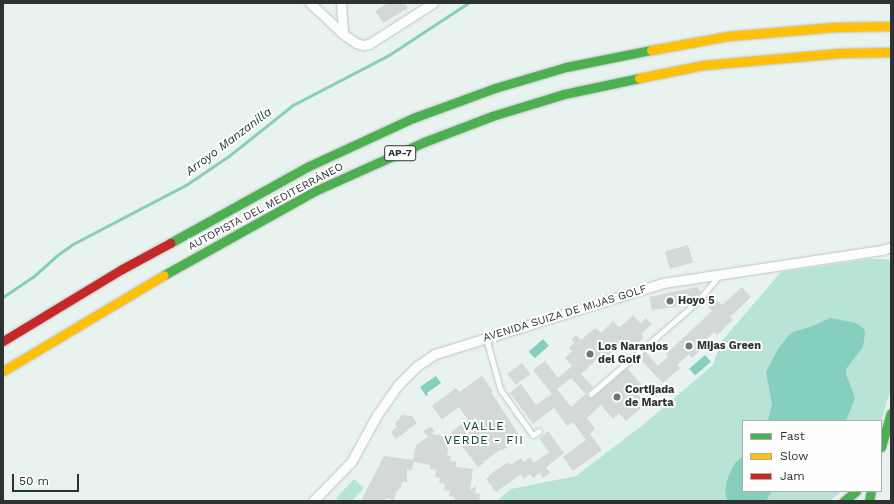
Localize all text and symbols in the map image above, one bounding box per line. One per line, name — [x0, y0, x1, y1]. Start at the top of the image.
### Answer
water label: Arroyo Manzanilla — [183, 105, 275, 179]
road number: AP-7 — [384, 145, 416, 161]
street label: AUTOPISTA DEL MEDITERRÁNEO — [186, 160, 346, 254]
street label: AVENIDA SUIZA DE MIJAS GOLF — [481, 283, 649, 345]
place label: Hoyo 5 — [678, 294, 715, 308]
marker: Hoyo 5 — [665, 296, 675, 306]
place label: Mijas Green — [697, 339, 761, 353]
place label: Los Naranjos del Golf — [598, 341, 668, 367]
marker: Mijas Green — [684, 341, 694, 351]
marker: Los Naranjos del Golf — [585, 349, 595, 359]
place label: Cortijada de Marta — [625, 384, 674, 410]
marker: Cortijada de Marta — [612, 392, 622, 402]
district label: VALLE VERDE - FII — [444, 420, 524, 448]
legend — [742, 420, 882, 492]
text: Fast — [780, 429, 805, 443]
text: Slow — [780, 449, 808, 463]
scale bar — [14, 466, 81, 492]
text: Jam — [780, 469, 805, 483]
text: 50 m — [19, 474, 49, 488]

